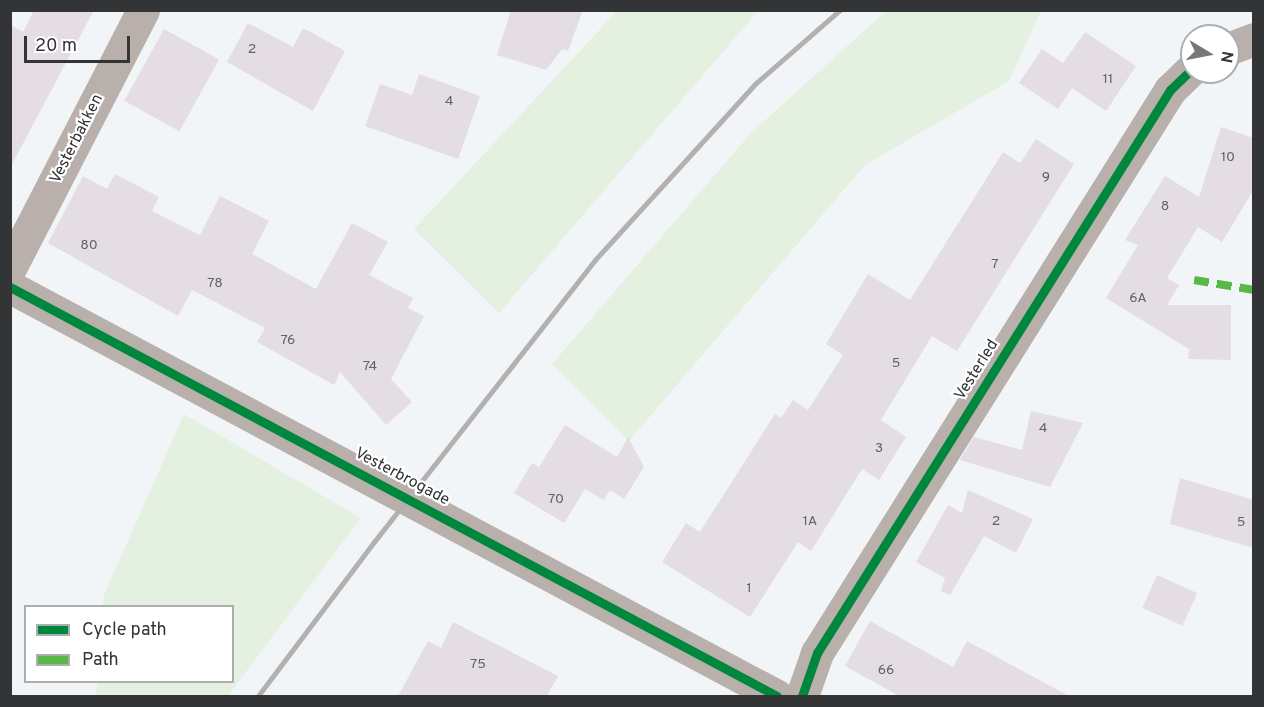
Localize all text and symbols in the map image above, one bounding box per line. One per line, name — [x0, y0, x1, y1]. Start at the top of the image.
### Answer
scale bar — [27, 24, 134, 62]
north arrow — [1180, 24, 1240, 84]
text: 20 m — [35, 35, 77, 58]
house number: 2 — [248, 42, 256, 58]
text: N — [1215, 49, 1237, 64]
house number: 11 — [1103, 72, 1113, 88]
street label: Vesterbakken — [46, 91, 108, 187]
house number: 4 — [445, 94, 453, 110]
house number: 10 — [1221, 150, 1235, 166]
house number: 9 — [1042, 170, 1050, 186]
house number: 8 — [1161, 199, 1169, 215]
house number: 80 — [80, 238, 98, 254]
house number: 7 — [991, 257, 999, 273]
house number: 78 — [207, 276, 223, 292]
house number: 6A — [1129, 291, 1147, 307]
house number: 76 — [281, 333, 295, 349]
street label: Vesterled — [951, 336, 1003, 404]
house number: 5 — [892, 356, 900, 372]
house number: 74 — [363, 359, 377, 375]
house number: 4 — [1039, 421, 1047, 437]
house number: 3 — [875, 441, 883, 457]
street label: Vesterbrogade — [351, 444, 453, 510]
house number: 70 — [548, 492, 564, 508]
house number: 1A — [803, 514, 817, 530]
house number: 2 — [992, 514, 1000, 530]
house number: 5 — [1237, 515, 1245, 531]
house number: 1 — [746, 581, 752, 597]
legend — [24, 605, 234, 683]
text: Cycle path — [82, 619, 167, 642]
text: Path — [82, 649, 119, 672]
house number: 75 — [470, 657, 486, 673]
house number: 66 — [878, 663, 894, 679]

